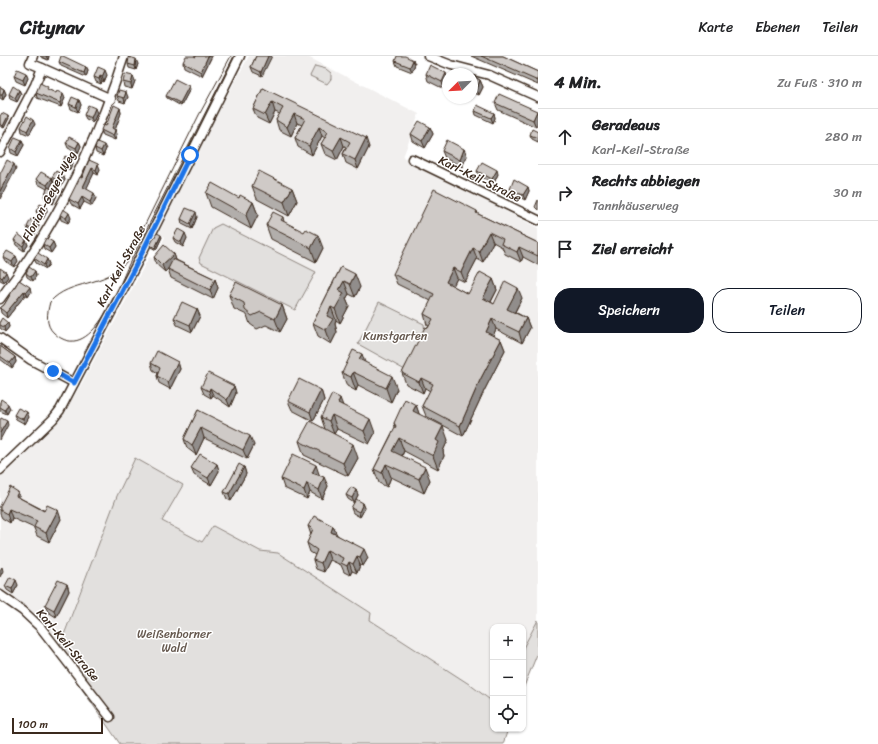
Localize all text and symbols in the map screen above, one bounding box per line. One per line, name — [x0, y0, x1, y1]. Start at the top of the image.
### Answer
text: Citynav — [20, 11, 84, 44]
text: Karte — [699, 15, 733, 40]
text: Ebenen — [755, 15, 800, 40]
text: Teilen — [822, 15, 858, 40]
text: 4 Min. — [554, 67, 602, 97]
north arrow — [442, 68, 478, 104]
text: Zu Fuß · 310 m — [777, 71, 862, 94]
text: Geradeaus — [592, 112, 660, 138]
text: 280 m — [825, 125, 862, 148]
icon: ahead — [554, 126, 576, 148]
text: Karl-Keil-Straße — [592, 138, 690, 161]
route start — [181, 146, 199, 164]
street label: Florian-Geyer-Weg — [16, 147, 82, 245]
street label: Karl-Keil-Straße — [435, 149, 525, 209]
text: Rechts abbiegen — [592, 168, 700, 194]
text: 30 m — [833, 181, 862, 204]
icon: right — [554, 182, 576, 204]
text: Tannhäuserweg — [592, 194, 679, 217]
street label: Karl-Keil-Straße — [90, 221, 152, 311]
text: Ziel erreicht — [592, 236, 673, 262]
icon: arrive — [554, 238, 576, 260]
button: Speichern — [554, 288, 704, 333]
button: Teilen — [712, 288, 862, 333]
park label: Kunstgarten — [363, 325, 428, 347]
route end — [44, 362, 62, 380]
street label: Karl-Keil-Straße — [31, 603, 105, 687]
park label: Weißenborner Wald — [137, 623, 212, 659]
map controls — [490, 624, 526, 732]
button: + — [490, 624, 526, 660]
button: − — [490, 660, 526, 696]
button: locate — [490, 696, 526, 732]
text: 100 m — [18, 715, 48, 734]
scale bar — [12, 716, 103, 735]

